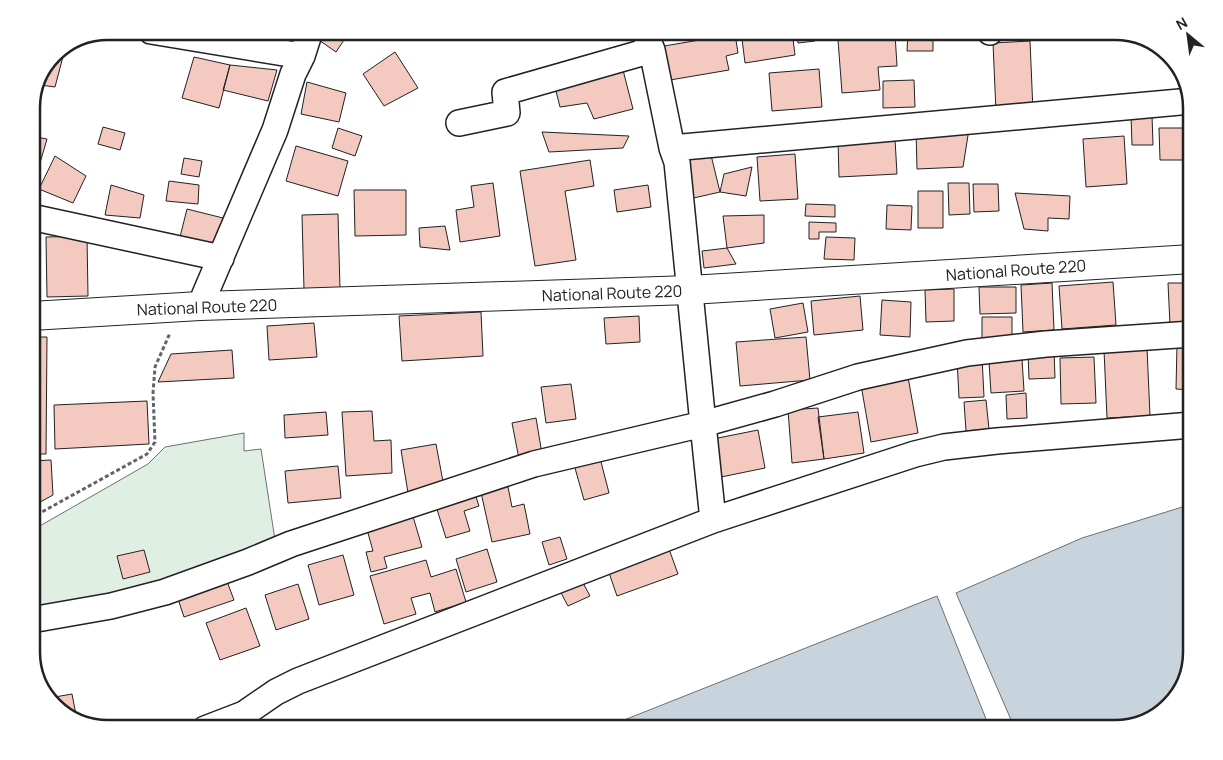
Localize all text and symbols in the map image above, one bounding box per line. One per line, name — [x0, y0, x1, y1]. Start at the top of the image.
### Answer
north arrow — [1163, 10, 1213, 60]
text: N — [1172, 12, 1190, 34]
street label: National Route 220 — [945, 254, 1087, 286]
street label: National Route 220 — [541, 280, 683, 306]
street label: National Route 220 — [136, 294, 278, 320]

